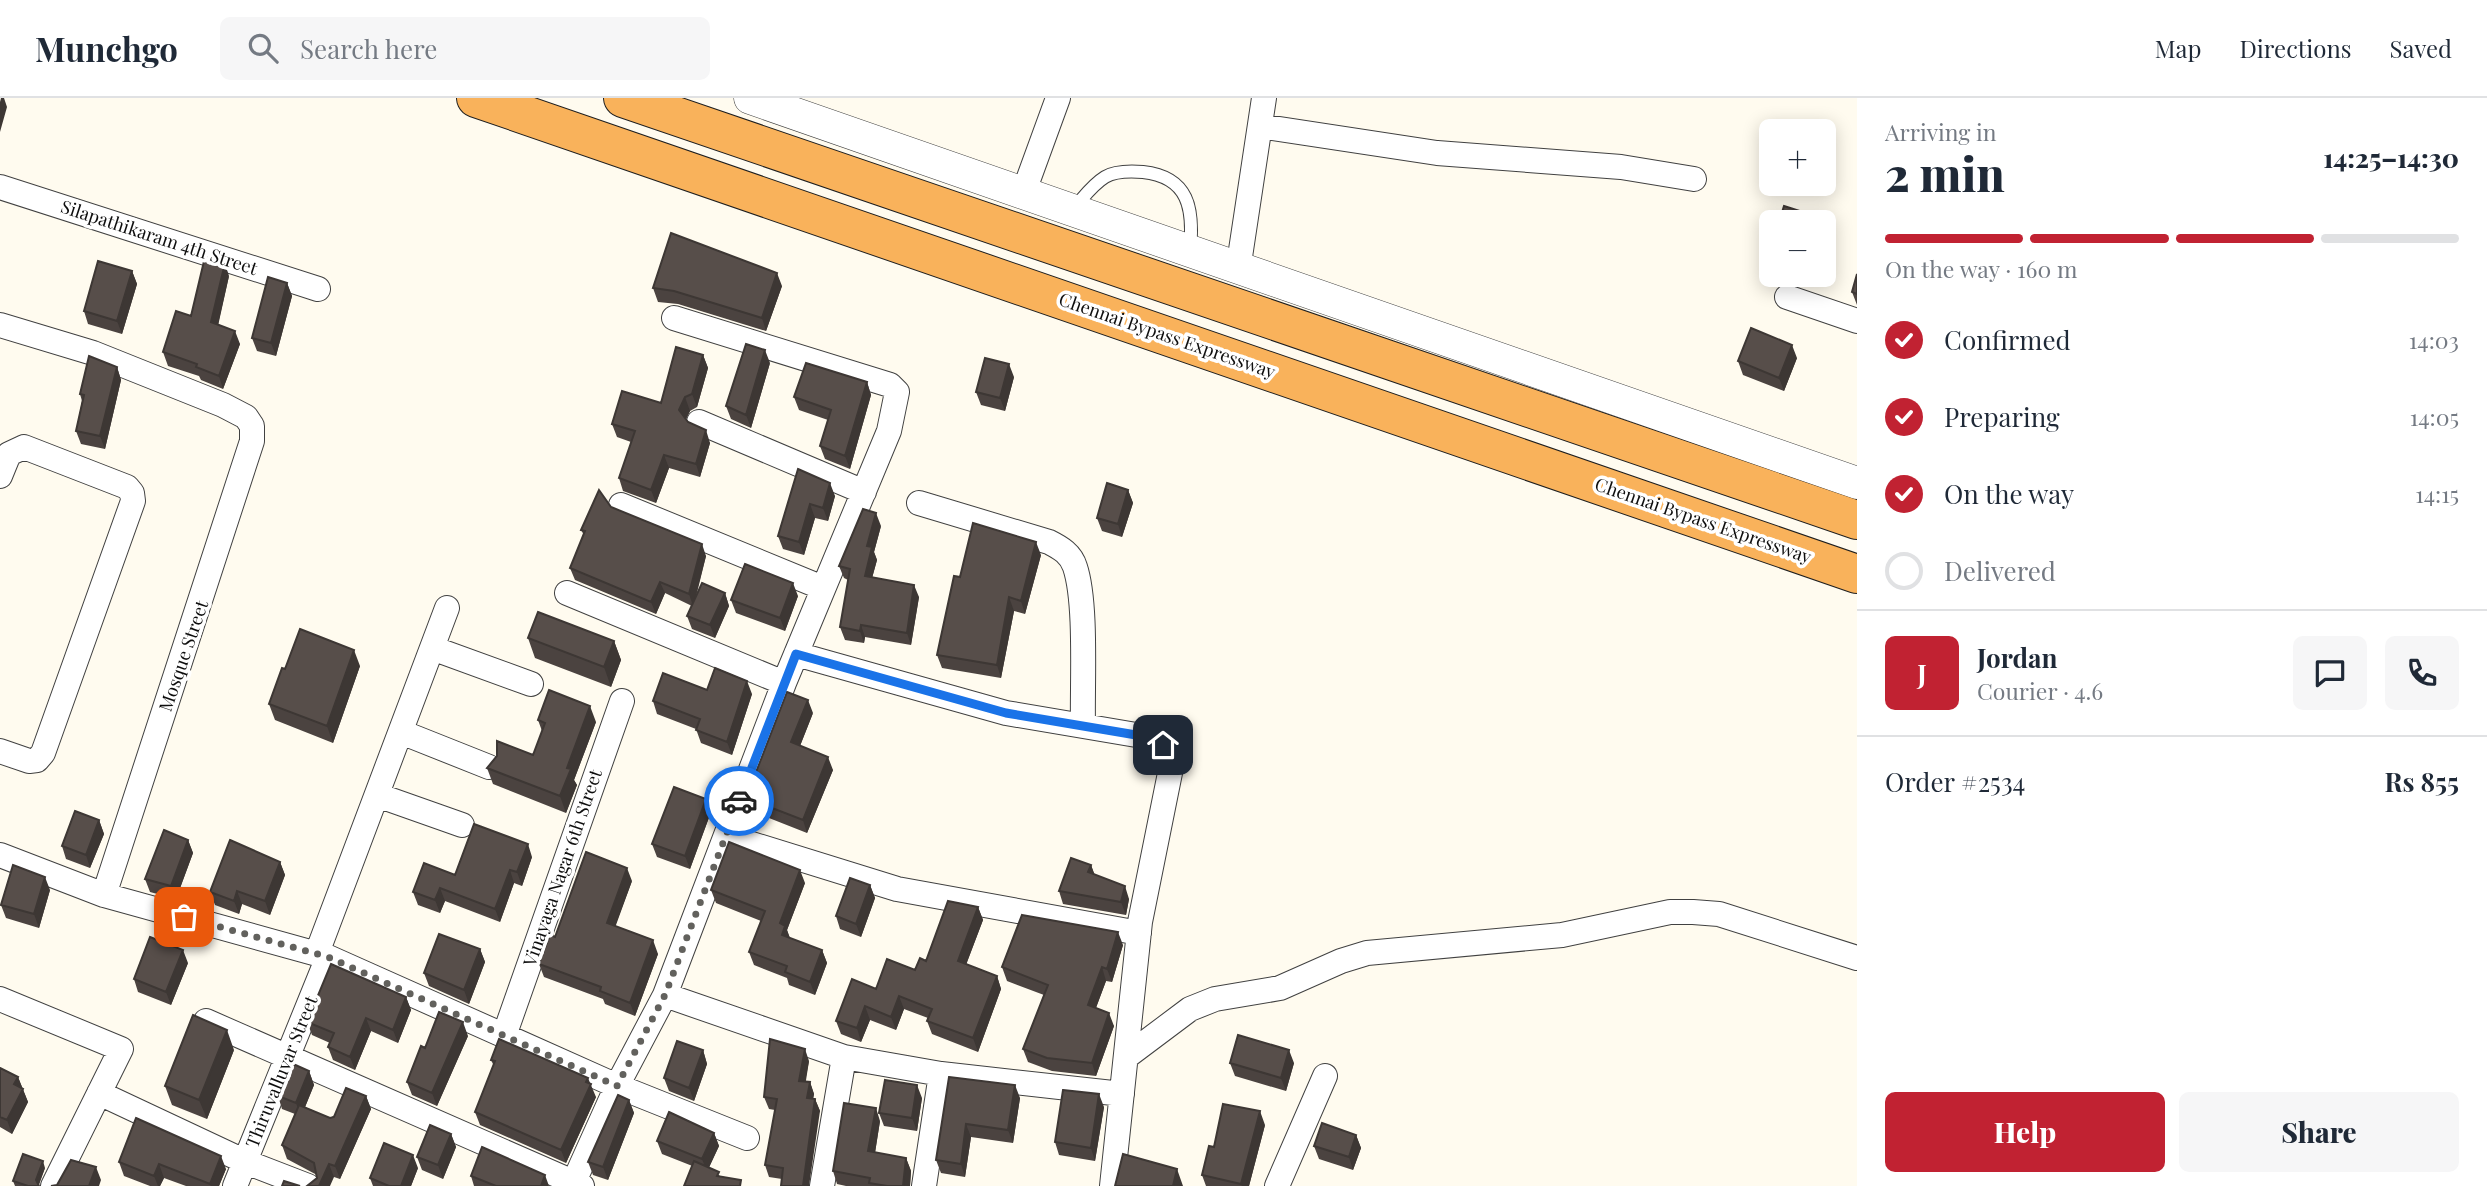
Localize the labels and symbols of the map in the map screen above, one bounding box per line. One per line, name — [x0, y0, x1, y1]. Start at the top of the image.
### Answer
street label: Silapathikaram 4th Street — [58, 194, 261, 280]
street label: Chennai Bypass Expressway — [1056, 287, 1279, 383]
street label: Chennai Bypass Expressway — [1592, 472, 1815, 568]
street label: Mosque Street — [153, 596, 213, 714]
pin — [1133, 715, 1193, 775]
street label: Vinayaga Nagar 6th Street — [517, 765, 607, 970]
courier — [704, 766, 774, 836]
pin — [154, 887, 214, 947]
street label: Thiruvalluvar Street — [240, 991, 323, 1151]

